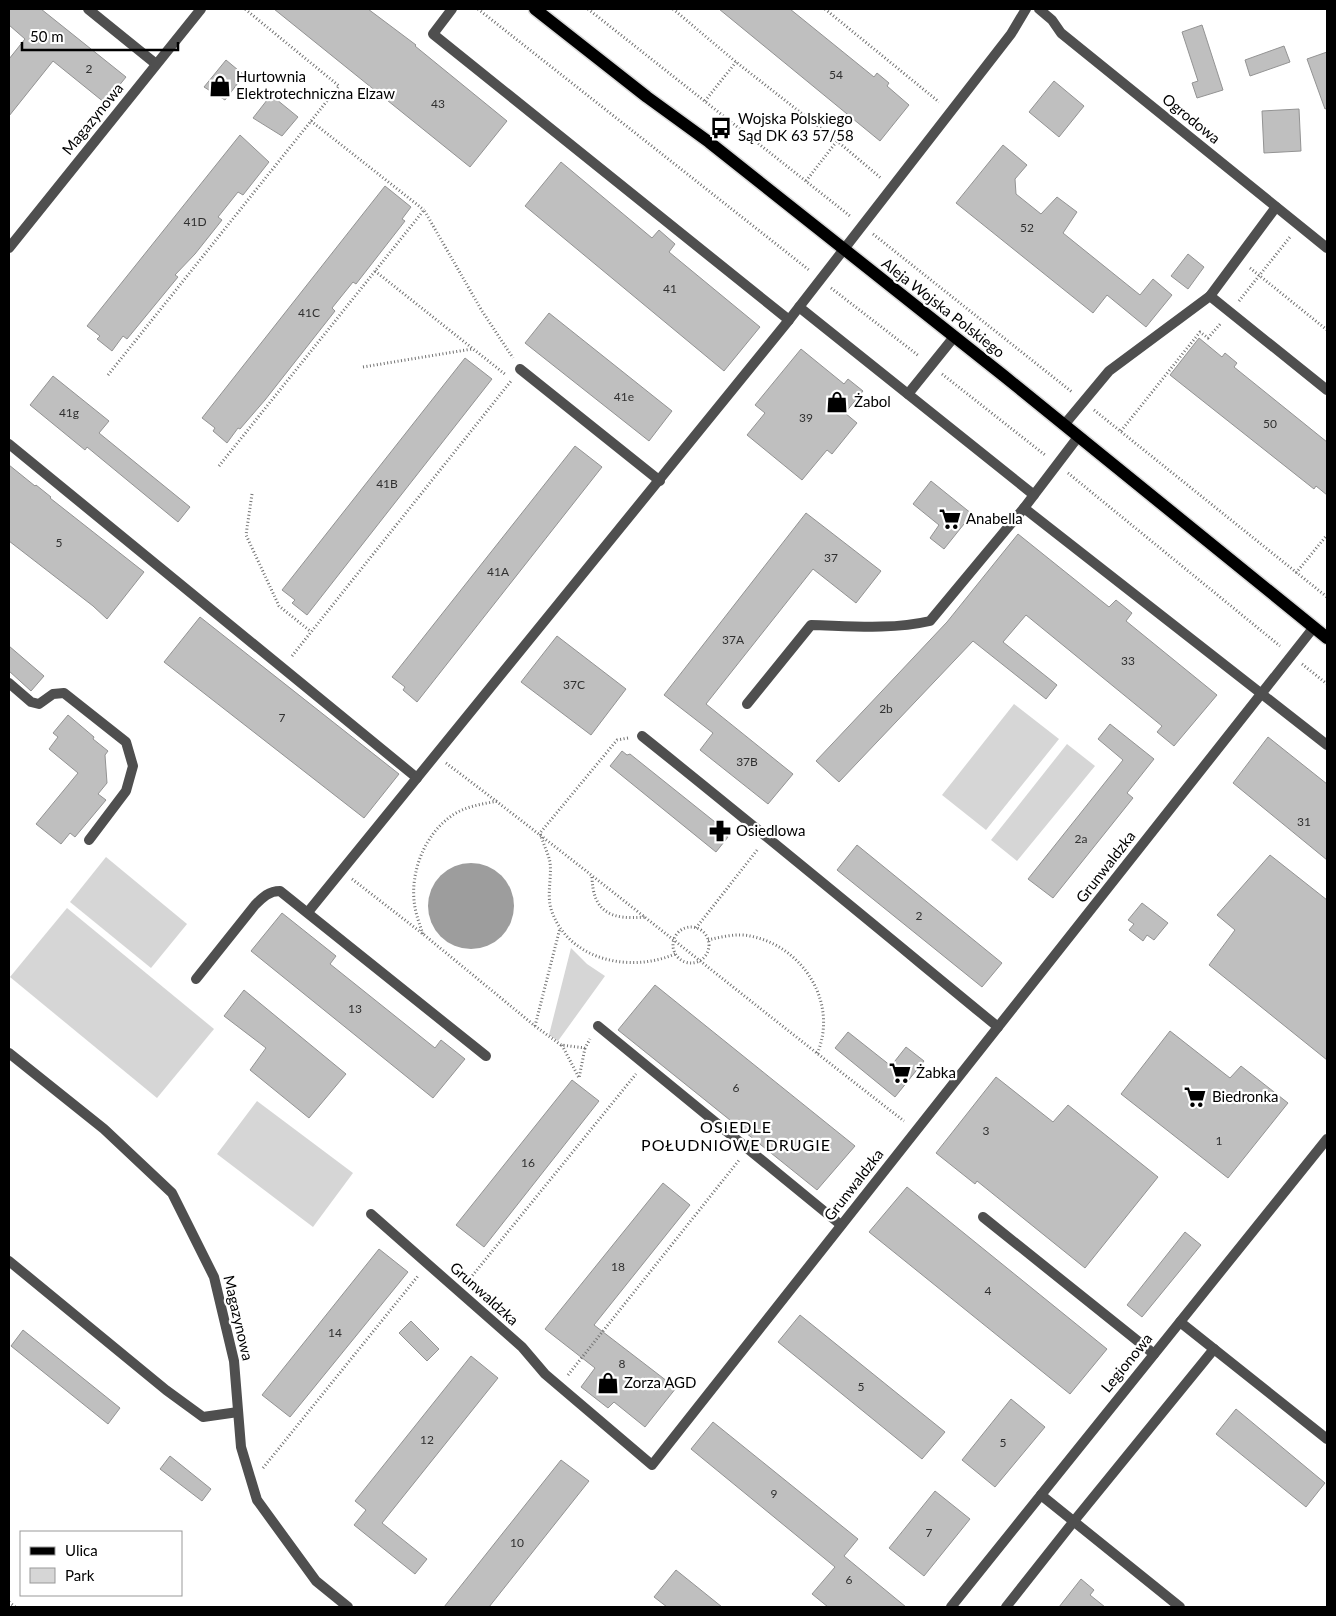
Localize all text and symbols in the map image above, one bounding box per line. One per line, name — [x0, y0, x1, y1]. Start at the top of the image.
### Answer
scale bar — [22, 20, 179, 52]
text: 50 m — [30, 27, 64, 45]
house number: 2 — [86, 61, 93, 76]
place label: Hurtownia Elektrotechniczna Elzaw — [236, 67, 395, 102]
house number: 54 — [829, 67, 843, 82]
shop icon: Hurtownia Elektrotechniczna Elzaw — [207, 73, 233, 99]
street label: Magazynowa — [58, 79, 127, 158]
street label: Ogrodowa — [1159, 89, 1224, 147]
house number: 43 — [431, 96, 445, 111]
place label: Wojska Polskiego Sąd DK 63 57/58 — [738, 109, 854, 144]
bus stop icon: Wojska Polskiego Sąd DK 63 57/58 — [708, 115, 734, 141]
house number: 41D — [183, 214, 207, 229]
house number: 52 — [1020, 220, 1034, 235]
street label: Aleja Wojska Polskiego — [879, 254, 1009, 361]
house number: 41 — [663, 281, 677, 296]
house number: 41C — [298, 305, 320, 320]
house number: 41e — [614, 389, 634, 404]
shop icon: Żabol — [824, 389, 850, 415]
place label: Żabol — [854, 392, 891, 410]
house number: 41g — [59, 405, 79, 420]
house number: 39 — [799, 410, 813, 425]
house number: 50 — [1263, 416, 1277, 431]
house number: 41B — [376, 476, 398, 491]
supermarket icon: Anabella — [937, 506, 963, 532]
place label: Anabella — [966, 509, 1023, 527]
house number: 5 — [56, 535, 63, 550]
house number: 37 — [824, 550, 838, 565]
house number: 41A — [487, 564, 510, 579]
house number: 37A — [722, 632, 745, 647]
house number: 33 — [1121, 653, 1135, 668]
house number: 37C — [563, 677, 585, 692]
house number: 2b — [879, 701, 893, 716]
house number: 7 — [279, 710, 286, 725]
house number: 37B — [736, 754, 758, 769]
house number: 31 — [1297, 814, 1311, 829]
pharmacy icon: Osiedlowa — [707, 818, 733, 844]
place label: Osiedlowa — [736, 821, 805, 839]
street label: Grunwaldzka — [1072, 827, 1139, 906]
house number: 2a — [1075, 831, 1087, 846]
house number: 2 — [916, 908, 923, 923]
house number: 13 — [348, 1001, 362, 1016]
supermarket icon: Żabka — [887, 1060, 913, 1086]
place label: Żabka — [916, 1063, 956, 1081]
house number: 6 — [733, 1080, 740, 1095]
supermarket icon: Biedronka — [1182, 1084, 1208, 1110]
place label: Biedronka — [1212, 1087, 1279, 1105]
district label: OSIEDLE POŁUDNIOWE DRUGIE — [641, 1117, 831, 1154]
house number: 3 — [983, 1123, 990, 1138]
house number: 1 — [1216, 1133, 1223, 1148]
street label: Grunwaldzka — [820, 1145, 887, 1224]
house number: 16 — [521, 1155, 535, 1170]
street label: Grunwaldzka — [447, 1258, 523, 1329]
house number: 18 — [611, 1259, 625, 1274]
street label: Magazynowa — [220, 1273, 258, 1362]
house number: 4 — [985, 1283, 992, 1298]
house number: 14 — [328, 1325, 342, 1340]
street label: Legionowa — [1097, 1329, 1156, 1396]
house number: 8 — [619, 1356, 626, 1371]
shop icon: Zorza AGD — [595, 1370, 621, 1396]
place label: Zorza AGD — [624, 1373, 696, 1391]
house number: 5 — [858, 1379, 865, 1394]
house number: 12 — [420, 1432, 434, 1447]
house number: 5 — [1000, 1435, 1007, 1450]
house number: 9 — [771, 1486, 778, 1501]
house number: 7 — [926, 1525, 933, 1540]
legend — [20, 1531, 182, 1596]
house number: 10 — [510, 1535, 524, 1550]
text: Ulica — [65, 1541, 98, 1559]
text: Park — [65, 1566, 95, 1584]
house number: 6 — [846, 1572, 853, 1587]

